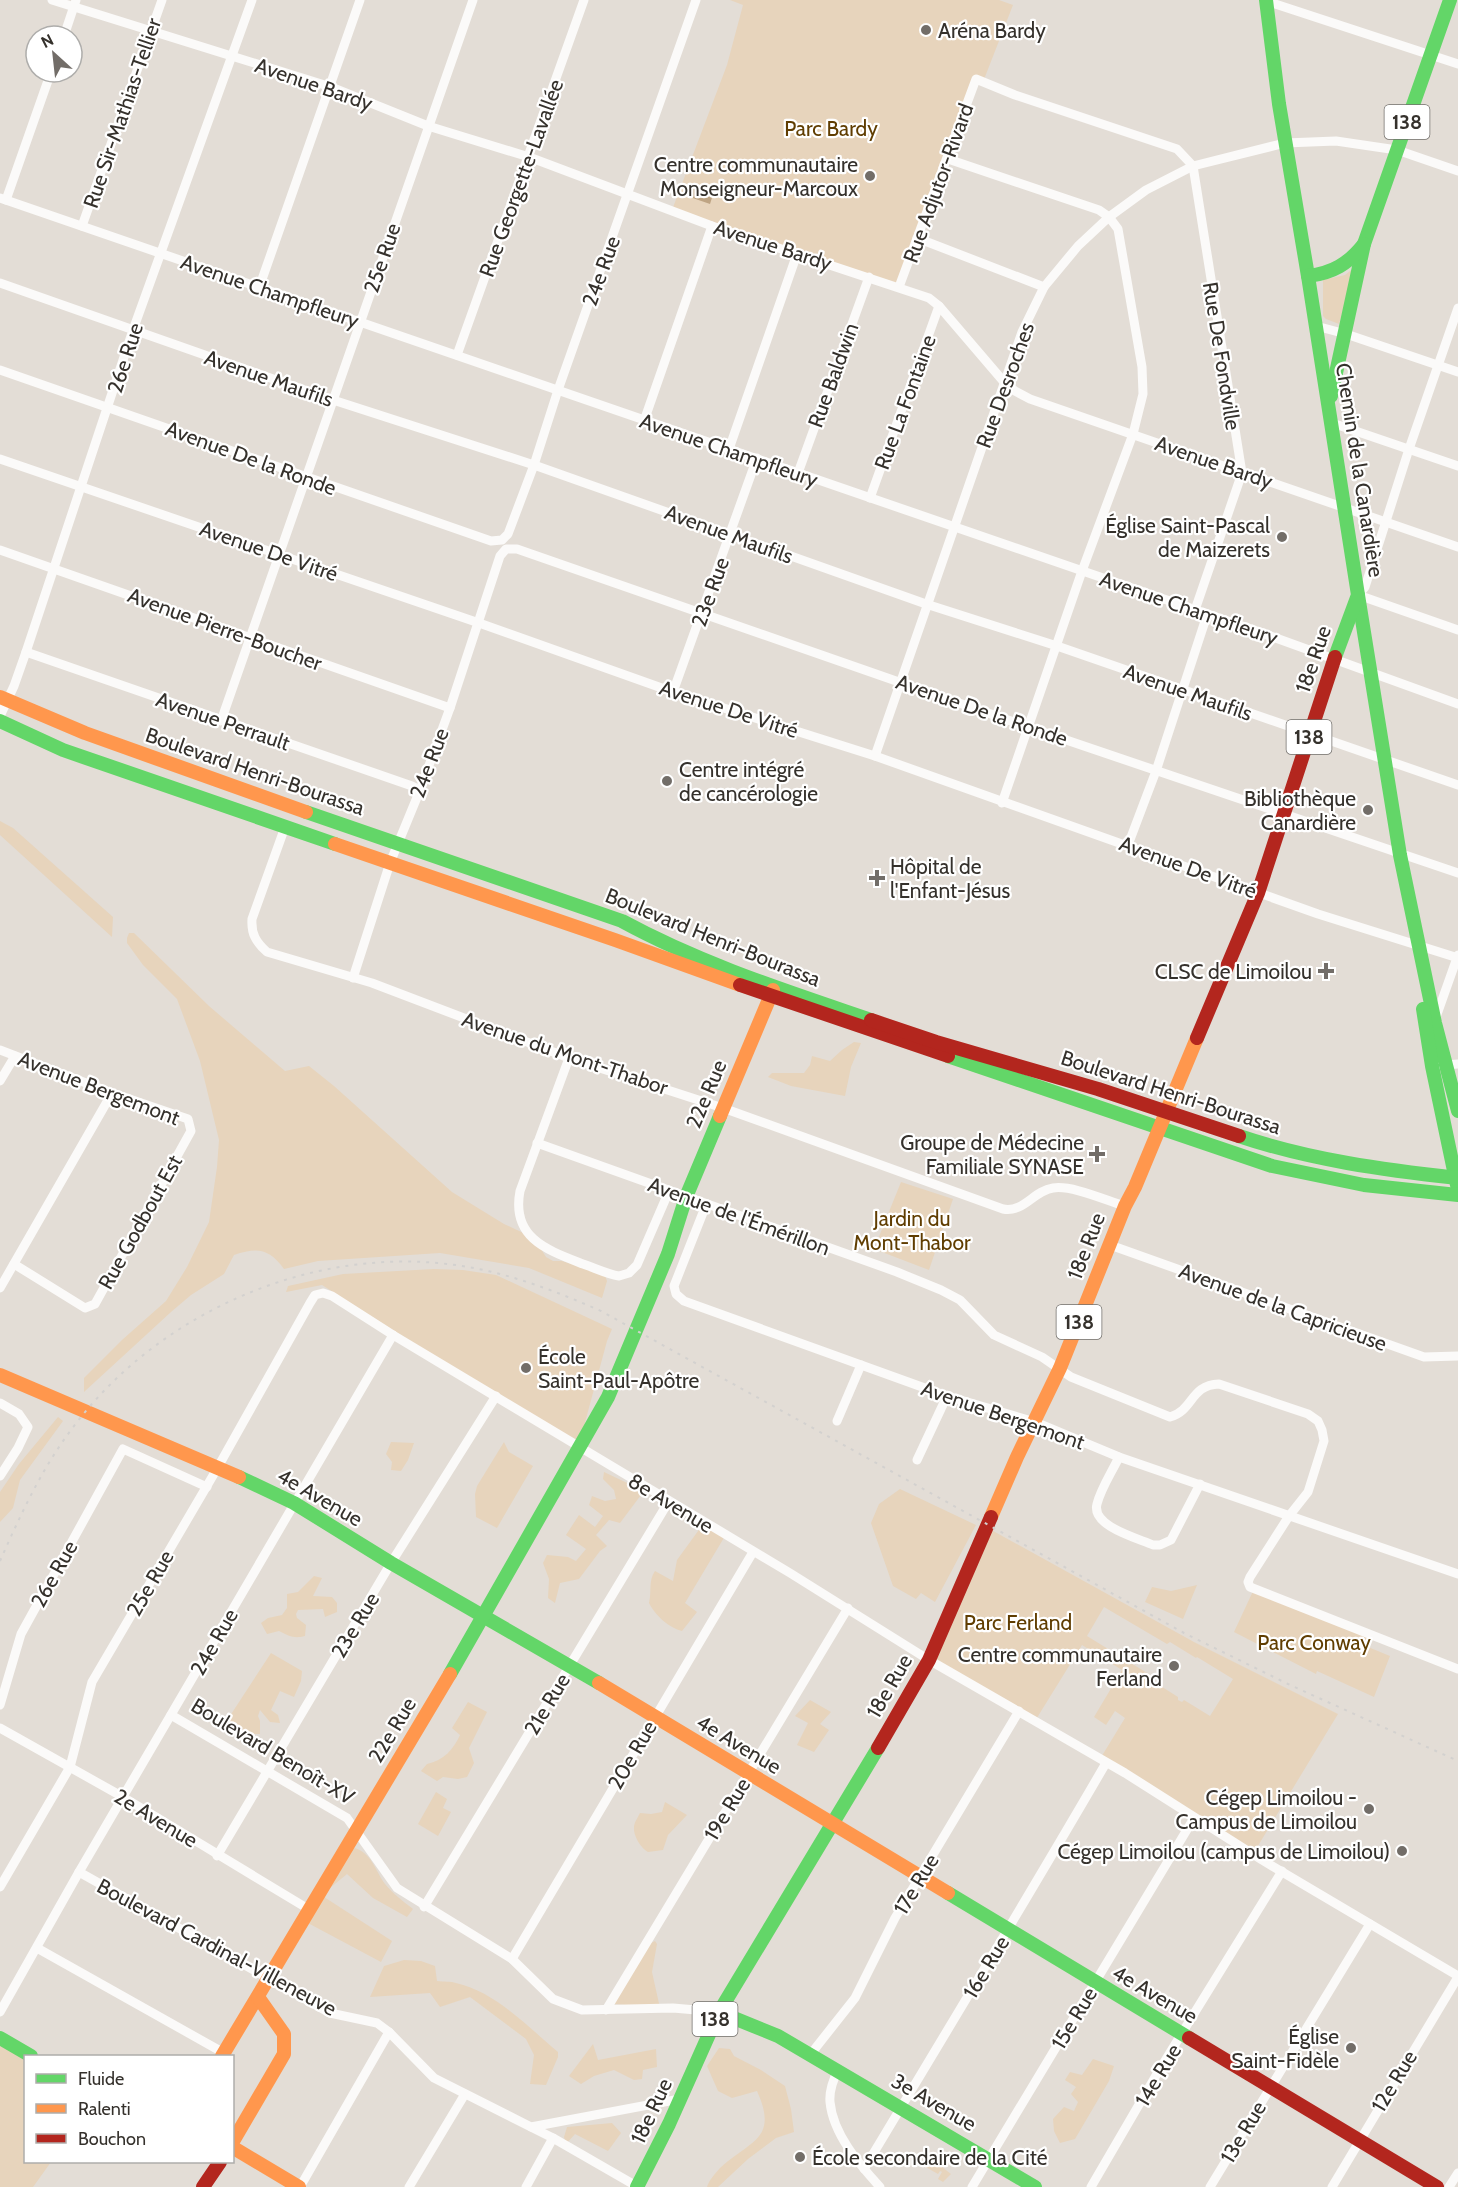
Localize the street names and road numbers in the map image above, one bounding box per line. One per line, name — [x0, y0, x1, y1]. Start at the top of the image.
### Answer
street label: Rue Sir-Mathias-Tellier — [78, 14, 166, 211]
street label: Avenue Bardy — [252, 52, 376, 116]
street label: Rue Georgette-Lavallée — [474, 76, 568, 280]
street label: Rue Adjutor-Rivard — [898, 100, 979, 266]
road number: 138 — [1384, 105, 1430, 139]
street label: Avenue Bardy — [711, 214, 836, 276]
street label: 25e Rue — [358, 220, 406, 296]
street label: 24e Rue — [577, 232, 625, 309]
street label: Avenue Champfleury — [178, 249, 363, 333]
street label: Rue De Fondville — [1198, 280, 1246, 432]
street label: 26e Rue — [102, 319, 148, 396]
street label: Rue Baldwin — [803, 319, 863, 431]
street label: Rue Desroches — [971, 319, 1039, 451]
street label: Rue La Fontaine — [869, 331, 941, 473]
street label: Avenue Maufils — [201, 344, 337, 412]
street label: Chemin de la Canardière — [1331, 361, 1389, 579]
street label: Avenue Champfleury — [637, 408, 822, 492]
street label: Avenue De la Ronde — [162, 416, 340, 501]
street label: Avenue Bardy — [1152, 430, 1276, 494]
street label: Avenue Maufils — [662, 499, 797, 569]
street label: Avenue De Vitré — [197, 516, 342, 586]
street label: 23e Rue — [686, 554, 734, 630]
street label: Avenue Champfleury — [1097, 566, 1282, 650]
street label: Avenue Pierre-Boucher — [125, 582, 326, 676]
street label: 18e Rue — [1290, 622, 1336, 696]
street label: Avenue Maufils — [1120, 658, 1256, 726]
street label: Avenue De la Ronde — [893, 669, 1071, 751]
street label: Avenue De Vitré — [657, 675, 802, 743]
street label: Avenue Perrault — [153, 686, 293, 756]
road number: 138 — [1286, 720, 1332, 754]
street label: Boulevard Henri-Bourassa — [142, 722, 368, 820]
street label: 24e Rue — [404, 724, 454, 801]
street label: Avenue De Vitré — [1116, 831, 1260, 904]
street label: Boulevard Henri-Bourassa — [602, 882, 824, 992]
street label: Avenue du Mont-Thabor — [459, 1006, 672, 1100]
street label: Boulevard Henri-Bourassa — [1058, 1045, 1284, 1139]
street label: Avenue Bergemont — [15, 1046, 183, 1130]
street label: 22e Rue — [680, 1056, 732, 1132]
street label: Rue Godbout Est — [93, 1151, 187, 1293]
street label: Avenue de l'Émérillon — [645, 1171, 833, 1261]
street label: 18e Rue — [1062, 1209, 1110, 1283]
street label: Avenue de la Capricieuse — [1176, 1258, 1390, 1356]
road number: 138 — [1056, 1305, 1102, 1339]
street label: Avenue Bergemont — [918, 1375, 1088, 1455]
street label: 4e Avenue — [273, 1463, 367, 1531]
street label: 8e Avenue — [624, 1468, 718, 1538]
street label: 26e Rue — [25, 1536, 83, 1612]
street label: 25e Rue — [121, 1545, 179, 1620]
street label: 23e Rue — [326, 1587, 384, 1662]
street label: 24e Rue — [185, 1604, 243, 1680]
street label: 18e Rue — [861, 1650, 917, 1722]
street label: 21e Rue — [519, 1668, 575, 1739]
street label: Boulevard Benoît-XV — [187, 1692, 359, 1810]
street label: 22e Rue — [363, 1693, 421, 1767]
street label: 4e Avenue — [692, 1709, 786, 1779]
street label: 20e Rue — [602, 1716, 662, 1794]
street label: 19e Rue — [699, 1773, 755, 1845]
street label: 2e Avenue — [110, 1783, 203, 1853]
street label: 17e Rue — [888, 1849, 944, 1919]
street label: Boulevard Cardinal-Villeneuve — [93, 1873, 341, 2021]
street label: 16e Rue — [958, 1931, 1014, 2003]
street label: 4e Avenue — [1108, 1960, 1202, 2028]
street label: 15e Rue — [1046, 1982, 1102, 2054]
road number: 138 — [692, 2002, 738, 2036]
street label: 14e Rue — [1130, 2039, 1187, 2111]
street label: 12e Rue — [1366, 2045, 1422, 2116]
street label: 3e Avenue — [887, 2068, 981, 2136]
street label: 18e Rue — [625, 2074, 677, 2148]
street label: 13e Rue — [1215, 2096, 1271, 2168]

